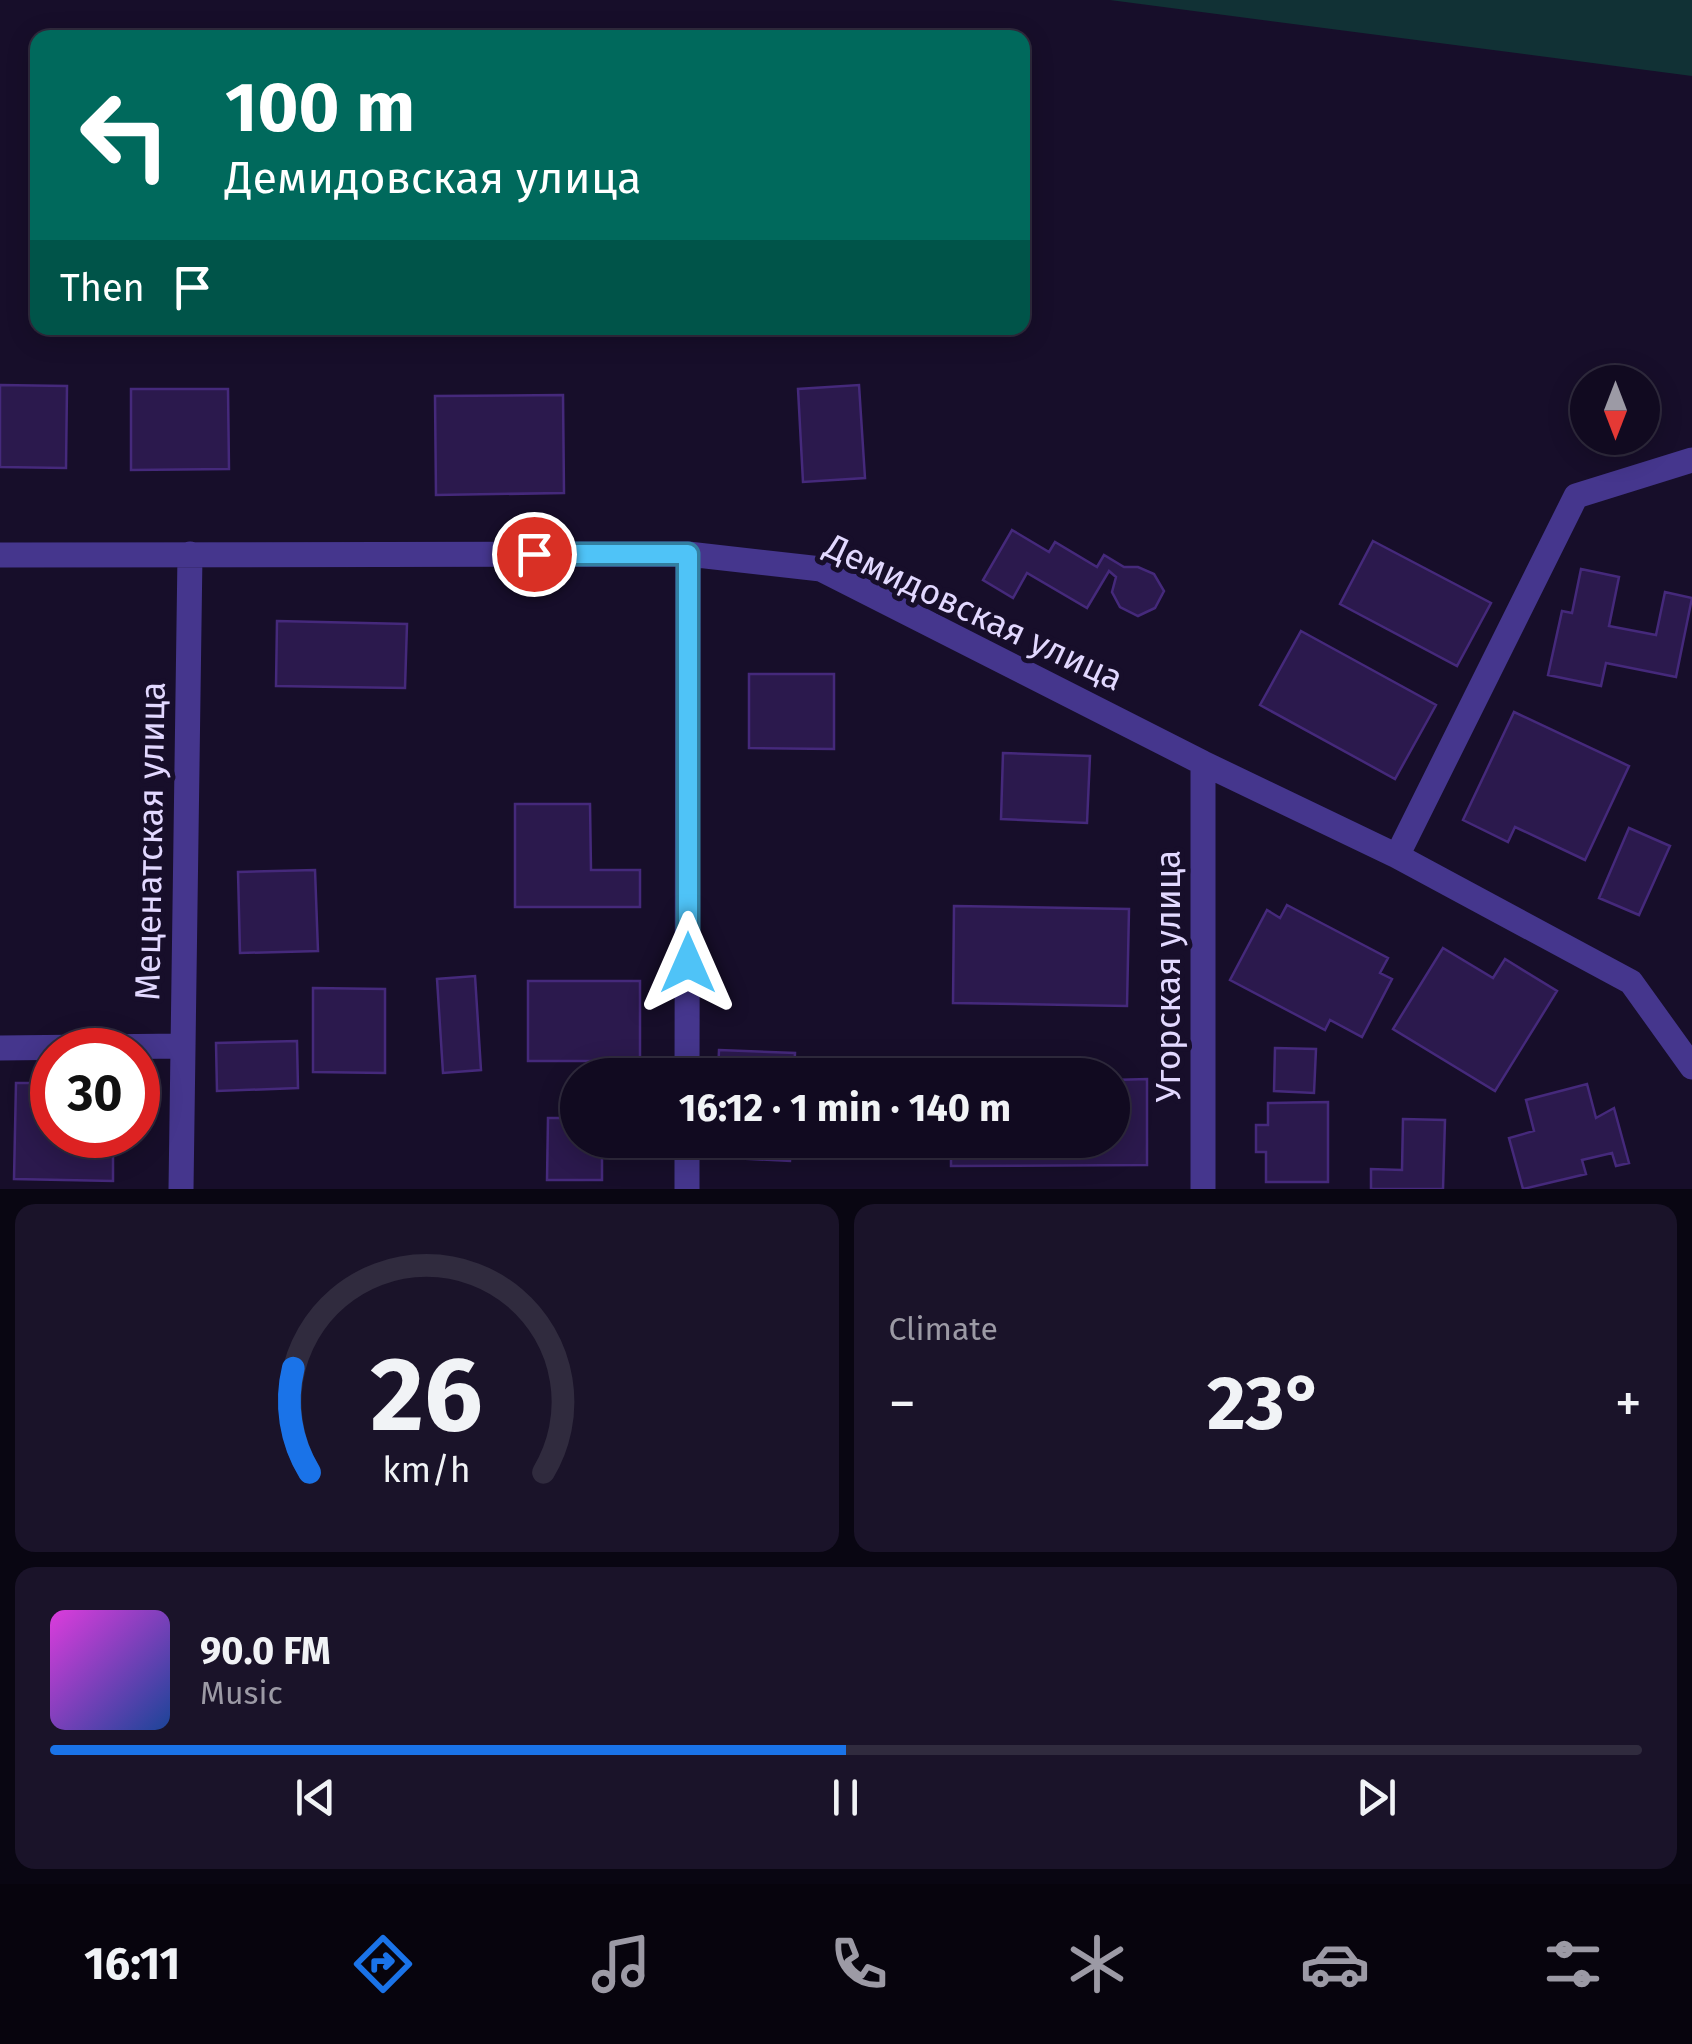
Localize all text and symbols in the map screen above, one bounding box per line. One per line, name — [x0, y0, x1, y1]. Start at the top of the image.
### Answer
text: 100 m — [225, 66, 415, 150]
icon: left — [60, 70, 190, 200]
text: Демидовская улица — [225, 151, 641, 205]
icon: arrive — [165, 260, 220, 315]
text: Then — [60, 265, 145, 311]
north arrow — [1570, 365, 1660, 455]
map controls — [1570, 365, 1660, 455]
pin — [492, 512, 577, 597]
street label: Демидовская улица — [817, 524, 1130, 699]
icon: arrive — [507, 527, 562, 582]
street label: Меценатская улица — [126, 681, 174, 1001]
street label: Угорская улица — [1147, 850, 1189, 1102]
position arrow — [636, 911, 740, 1015]
speed limit sign: 30 — [30, 1028, 160, 1158]
text: 16:12 · 1 min · 140 m — [679, 1085, 1011, 1131]
text: Climate — [889, 1310, 998, 1348]
text: 26 — [371, 1333, 483, 1458]
text: 23° — [1207, 1359, 1324, 1449]
text: − — [889, 1371, 916, 1437]
text: + — [1615, 1371, 1642, 1437]
text: km/h — [383, 1449, 471, 1491]
text: 90.0 FM — [200, 1628, 331, 1674]
text: Music — [200, 1674, 283, 1712]
icon: previous — [288, 1770, 343, 1825]
icon: pause — [818, 1770, 873, 1825]
icon: next — [1349, 1770, 1404, 1825]
icon: directions — [348, 1929, 418, 1999]
icon: music — [586, 1929, 656, 1999]
icon: phone — [824, 1929, 894, 1999]
icon: climate — [1062, 1929, 1132, 1999]
icon: car — [1300, 1929, 1370, 1999]
icon: filters — [1538, 1929, 1608, 1999]
text: 16:11 — [84, 1937, 180, 1991]

